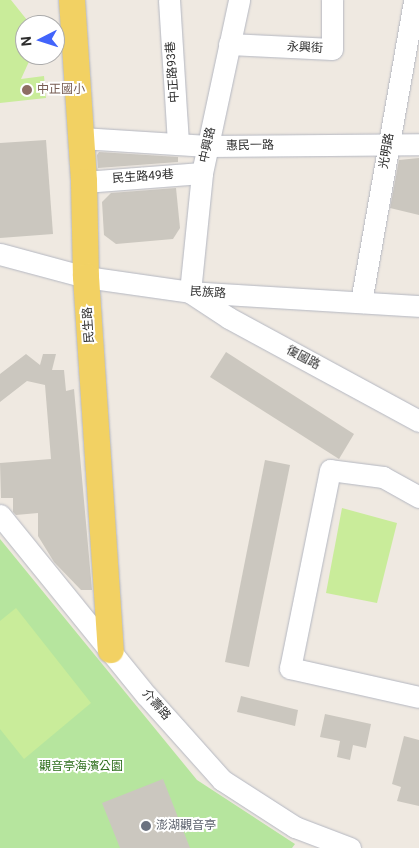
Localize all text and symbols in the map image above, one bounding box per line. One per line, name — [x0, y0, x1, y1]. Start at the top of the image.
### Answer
north arrow — [15, 15, 65, 65]
text: N — [18, 36, 34, 47]
street label: 永興街 — [287, 40, 323, 56]
street label: 中正路93巷 — [164, 41, 182, 103]
place label: 中正國小 — [37, 83, 85, 97]
marker: 中正國小 — [21, 84, 33, 96]
street label: 中興路 — [197, 126, 219, 164]
street label: 光明路 — [377, 132, 397, 170]
street label: 惠民一路 — [226, 138, 274, 154]
street label: 民生路49巷 — [112, 168, 174, 186]
street label: 民族路 — [190, 285, 226, 301]
street label: 民生路 — [81, 307, 97, 343]
street label: 復國路 — [284, 343, 322, 373]
street label: 介壽路 — [139, 687, 173, 723]
park label: 觀音亭海濱公園 — [39, 760, 123, 774]
place label: 澎湖觀音亭 — [156, 819, 216, 833]
marker: 澎湖觀音亭 — [140, 820, 152, 832]

